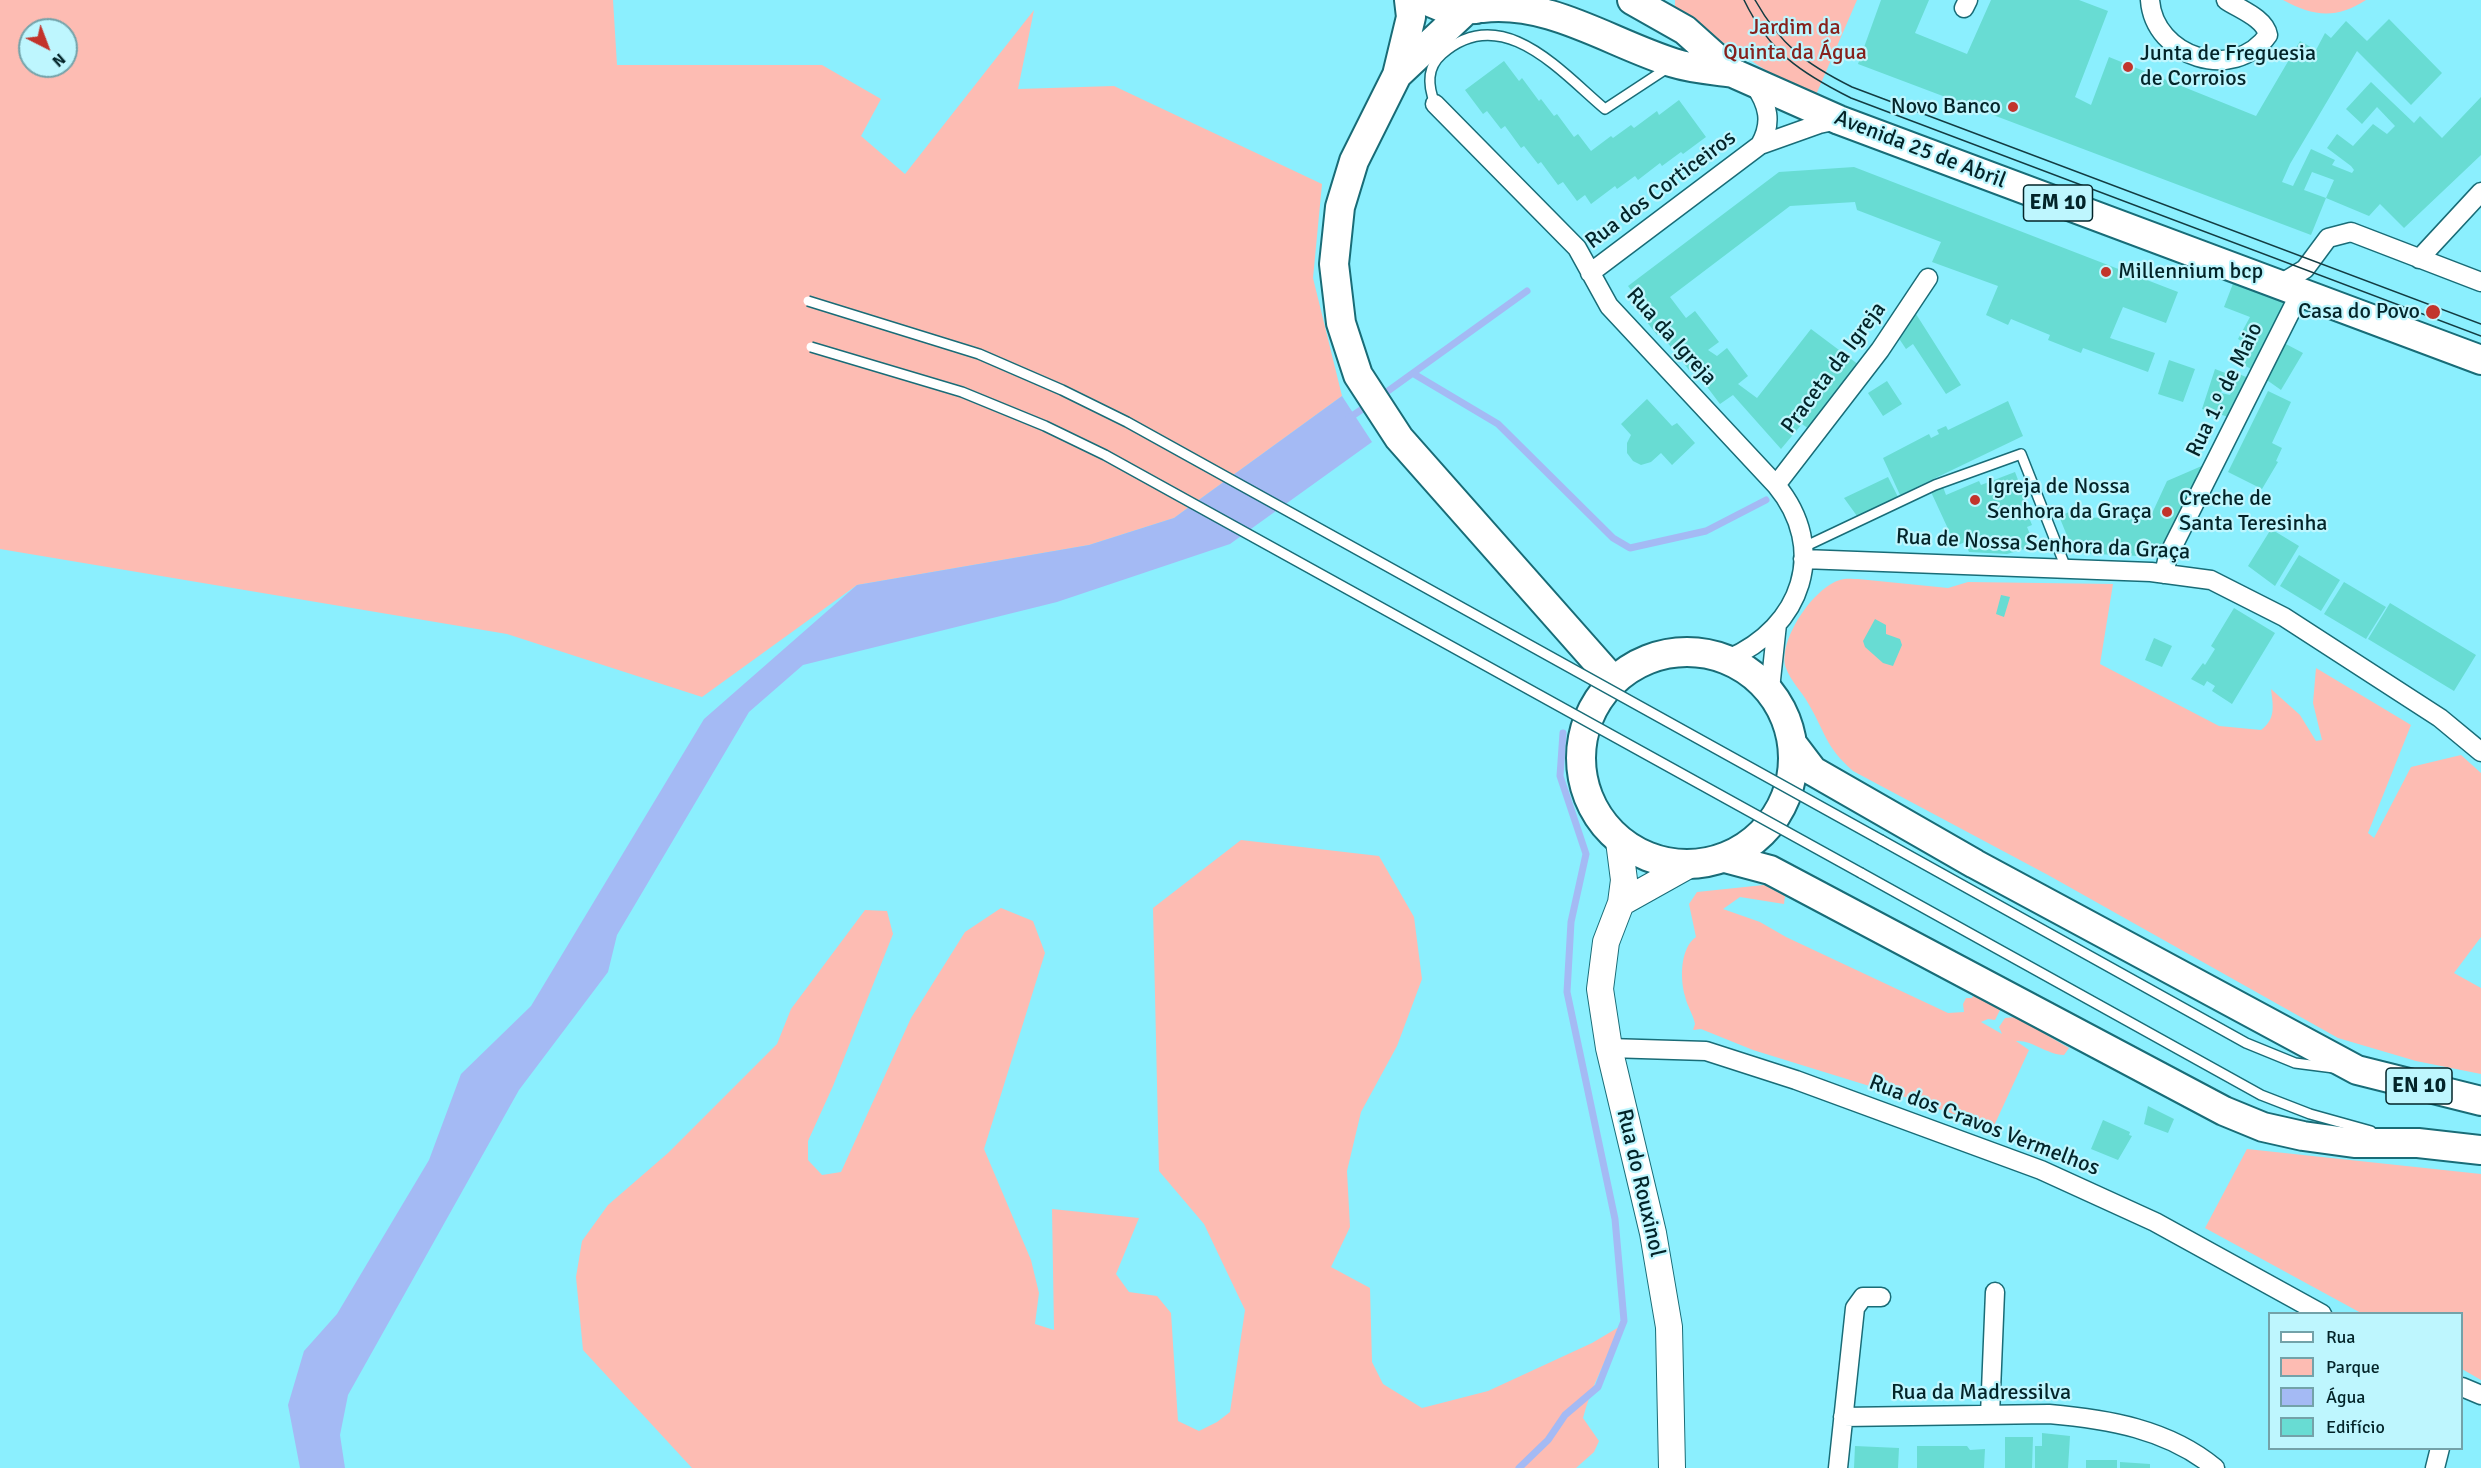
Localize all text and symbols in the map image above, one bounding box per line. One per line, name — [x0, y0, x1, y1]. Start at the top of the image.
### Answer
park label: Jardim da Quinta da Água — [1723, 15, 1867, 66]
north arrow — [18, 18, 78, 78]
place label: Junta de Freguesia de Corroios — [2140, 41, 2316, 92]
text: N — [48, 49, 70, 71]
marker: Junta de Freguesia de Corroios — [2121, 60, 2135, 74]
place label: Novo Banco — [1891, 94, 2001, 120]
marker: Novo Banco — [2006, 100, 2020, 114]
street label: Avenida 25 de Abril — [1831, 105, 2009, 195]
street label: Rua dos Corticeiros — [1581, 125, 1741, 255]
road number: EM 10 — [2024, 185, 2092, 221]
place label: Millennium bcp — [2118, 259, 2263, 285]
marker: Millennium bcp — [2099, 265, 2113, 279]
street label: Rua da Igreja — [1620, 283, 1722, 391]
street label: Praceta da Igreja — [1776, 297, 1892, 439]
place label: Casa do Povo — [2298, 299, 2420, 325]
marker: Casa do Povo — [2424, 303, 2442, 321]
street label: Rua 1.º de Maio — [2181, 319, 2269, 461]
place label: Igreja de Nossa Senhora da Graça — [1987, 474, 2152, 526]
place label: Creche de Santa Teresinha — [2179, 486, 2328, 538]
marker: Igreja de Nossa Senhora da Graça — [1968, 493, 1982, 507]
marker: Creche de Santa Teresinha — [2160, 505, 2174, 519]
street label: Rua de Nossa Senhora da Graça — [1895, 524, 2191, 566]
road number: EN 10 — [2386, 1068, 2452, 1104]
street label: Rua dos Cravos Vermelhos — [1865, 1070, 2103, 1182]
street label: Rua do Rouxinol — [1610, 1106, 1670, 1260]
legend — [2268, 1312, 2463, 1450]
text: Rua — [2326, 1326, 2355, 1348]
text: Parque — [2326, 1356, 2380, 1378]
street label: Rua da Madressilva — [1891, 1380, 2071, 1406]
text: Água — [2326, 1386, 2365, 1408]
text: Edifício — [2326, 1416, 2385, 1438]

